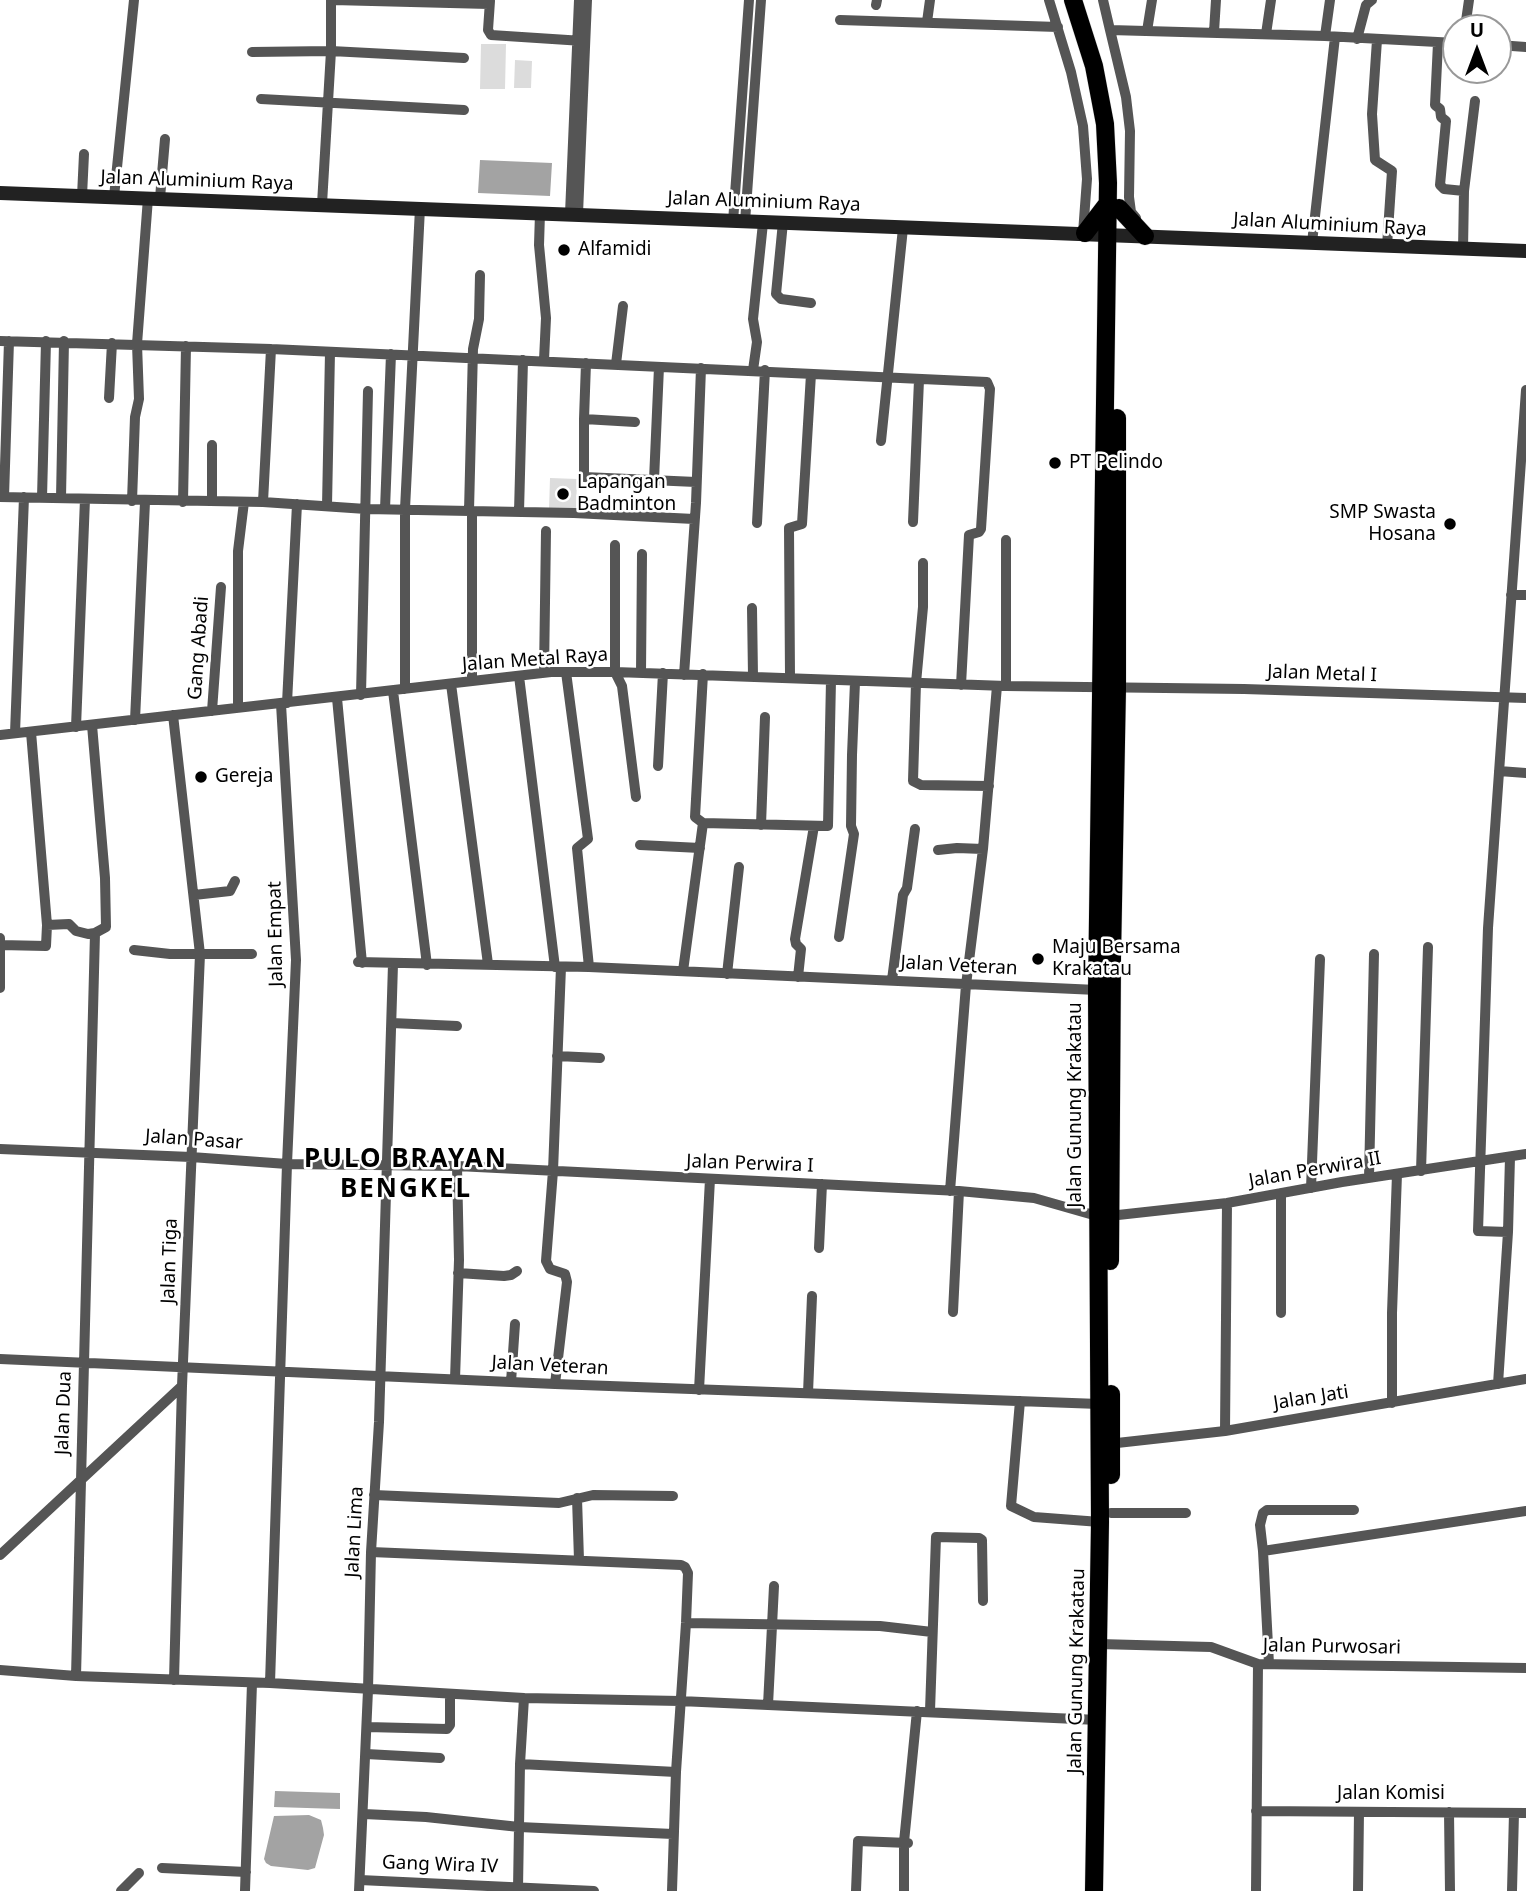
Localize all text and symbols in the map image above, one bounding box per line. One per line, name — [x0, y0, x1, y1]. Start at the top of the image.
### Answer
north arrow — [1442, 14, 1512, 84]
text: U — [1470, 17, 1484, 43]
street label: Jalan Aluminium Raya — [100, 166, 294, 196]
street label: Jalan Aluminium Raya — [667, 187, 861, 217]
street label: Jalan Aluminium Raya — [1233, 209, 1427, 241]
place label: Alfamidi — [578, 239, 651, 261]
marker: Alfamidi — [556, 242, 572, 258]
place label: PT Pelindo — [1069, 452, 1163, 474]
marker: PT Pelindo — [1047, 455, 1063, 471]
place label: Lapangan Badminton — [577, 472, 676, 516]
marker: Lapangan Badminton — [555, 486, 571, 502]
place label: SMP Swasta Hosana — [1329, 502, 1436, 546]
marker: SMP Swasta Hosana — [1442, 516, 1458, 532]
street label: Gang Abadi — [184, 595, 214, 701]
street label: Jalan Metal Raya — [461, 644, 609, 676]
street label: Jalan Metal I — [1267, 661, 1377, 687]
place label: Gereja — [215, 766, 273, 788]
marker: Gereja — [193, 769, 209, 785]
street label: Jalan Empat — [264, 881, 288, 987]
place label: Maju Bersama Krakatau — [1052, 937, 1181, 981]
marker: Maju Bersama Krakatau — [1030, 951, 1046, 967]
street label: Jalan Veteran — [900, 952, 1018, 980]
street label: Jalan Gunung Krakatau — [1065, 1002, 1087, 1208]
street label: Jalan Pasar — [144, 1125, 244, 1155]
district label: PULO BRAYAN BENGKEL — [305, 1144, 507, 1206]
street label: Jalan Perwira II — [1247, 1147, 1383, 1193]
street label: Jalan Perwira I — [686, 1150, 814, 1178]
street label: Jalan Tiga — [157, 1218, 183, 1304]
street label: Jalan Veteran — [491, 1352, 609, 1380]
street label: Jalan Dua — [51, 1370, 77, 1456]
street label: Jalan Jati — [1272, 1381, 1350, 1415]
street label: Jalan Lima — [341, 1486, 369, 1578]
street label: Jalan Gunung Krakatau — [1064, 1568, 1090, 1774]
street label: Jalan Purwosari — [1263, 1634, 1401, 1660]
street label: Jalan Komisi — [1337, 1783, 1445, 1805]
street label: Gang Wira IV — [381, 1852, 499, 1878]

